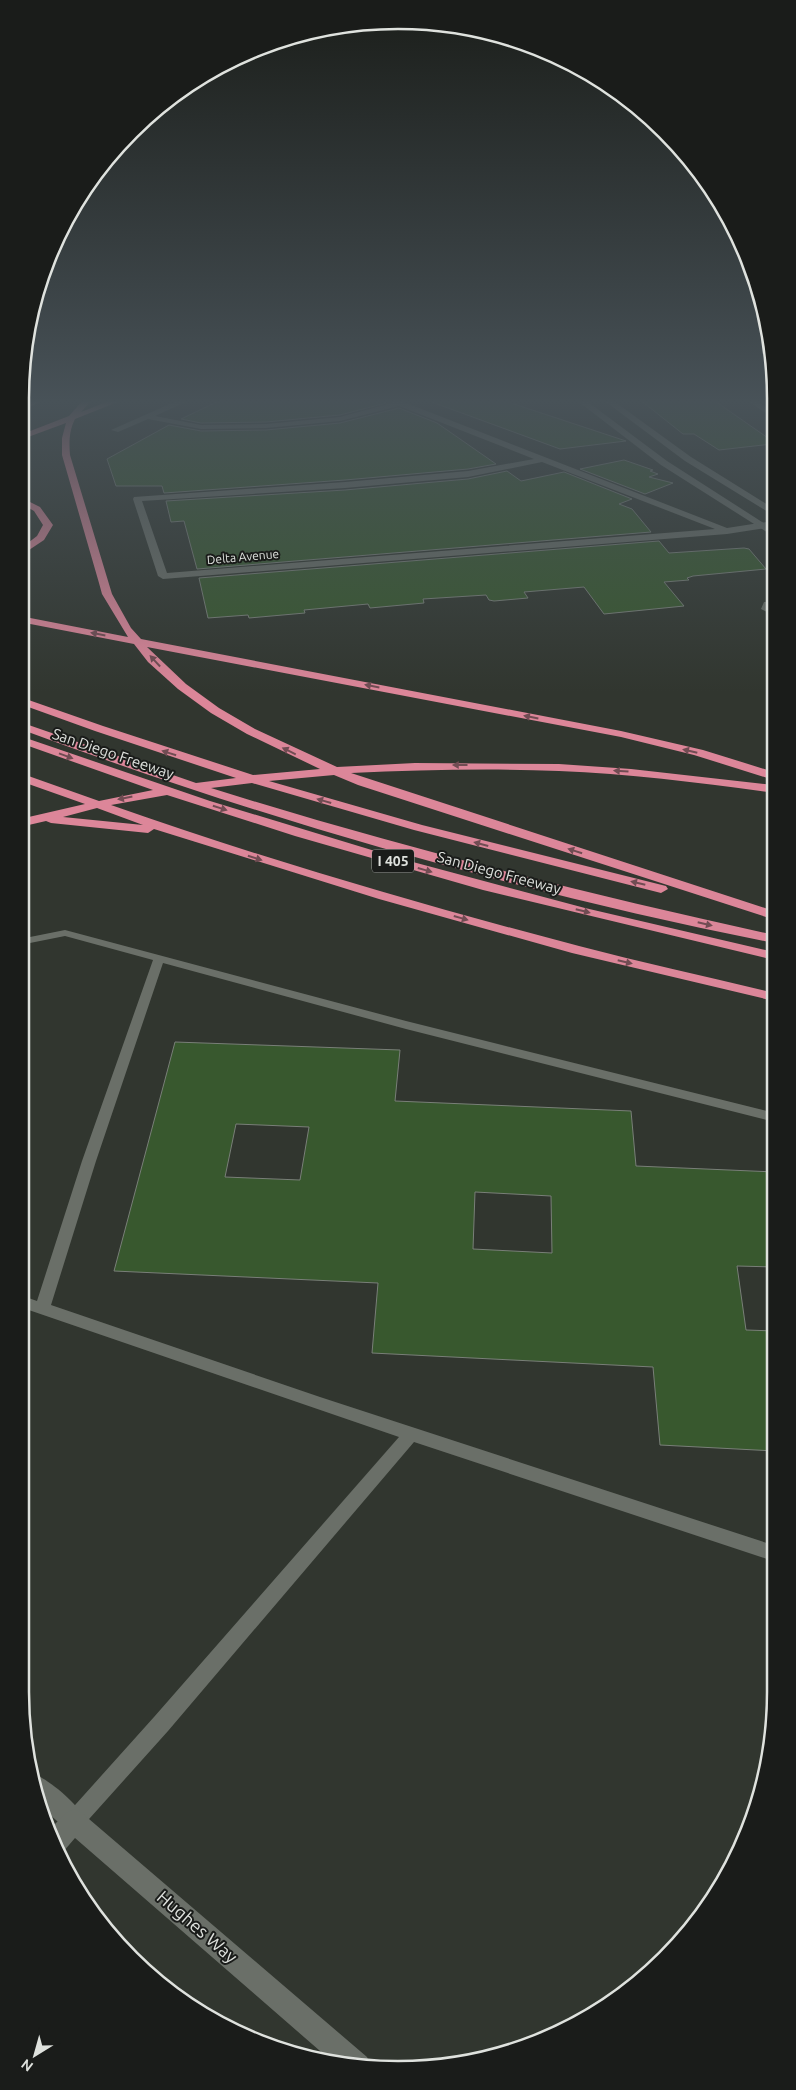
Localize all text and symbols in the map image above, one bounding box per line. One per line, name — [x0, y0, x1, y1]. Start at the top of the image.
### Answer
street label: Delta Avenue — [206, 547, 280, 566]
one-way arrow — [89, 630, 105, 638]
one-way arrow — [149, 656, 161, 668]
one-way arrow — [363, 682, 379, 690]
one-way arrow — [524, 713, 539, 721]
street label: San Diego Freeway — [50, 725, 176, 782]
one-way arrow — [282, 747, 296, 755]
one-way arrow — [683, 747, 698, 755]
one-way arrow — [161, 749, 176, 756]
one-way arrow — [58, 753, 73, 760]
one-way arrow — [452, 761, 468, 769]
one-way arrow — [613, 766, 629, 774]
one-way arrow — [117, 795, 133, 803]
one-way arrow — [316, 796, 331, 804]
one-way arrow — [212, 805, 227, 812]
one-way arrow — [473, 840, 488, 848]
one-way arrow — [567, 847, 582, 855]
street label: San Diego Freeway — [435, 848, 563, 897]
road number: I 405 — [372, 849, 414, 872]
one-way arrow — [247, 854, 262, 862]
one-way arrow — [418, 866, 433, 874]
one-way arrow — [631, 879, 646, 887]
one-way arrow — [575, 907, 590, 915]
one-way arrow — [454, 914, 469, 922]
one-way arrow — [697, 920, 712, 928]
one-way arrow — [617, 958, 632, 966]
street label: Hughes Way — [154, 1886, 242, 1967]
north arrow — [10, 2030, 60, 2080]
text: N — [18, 2056, 36, 2075]

